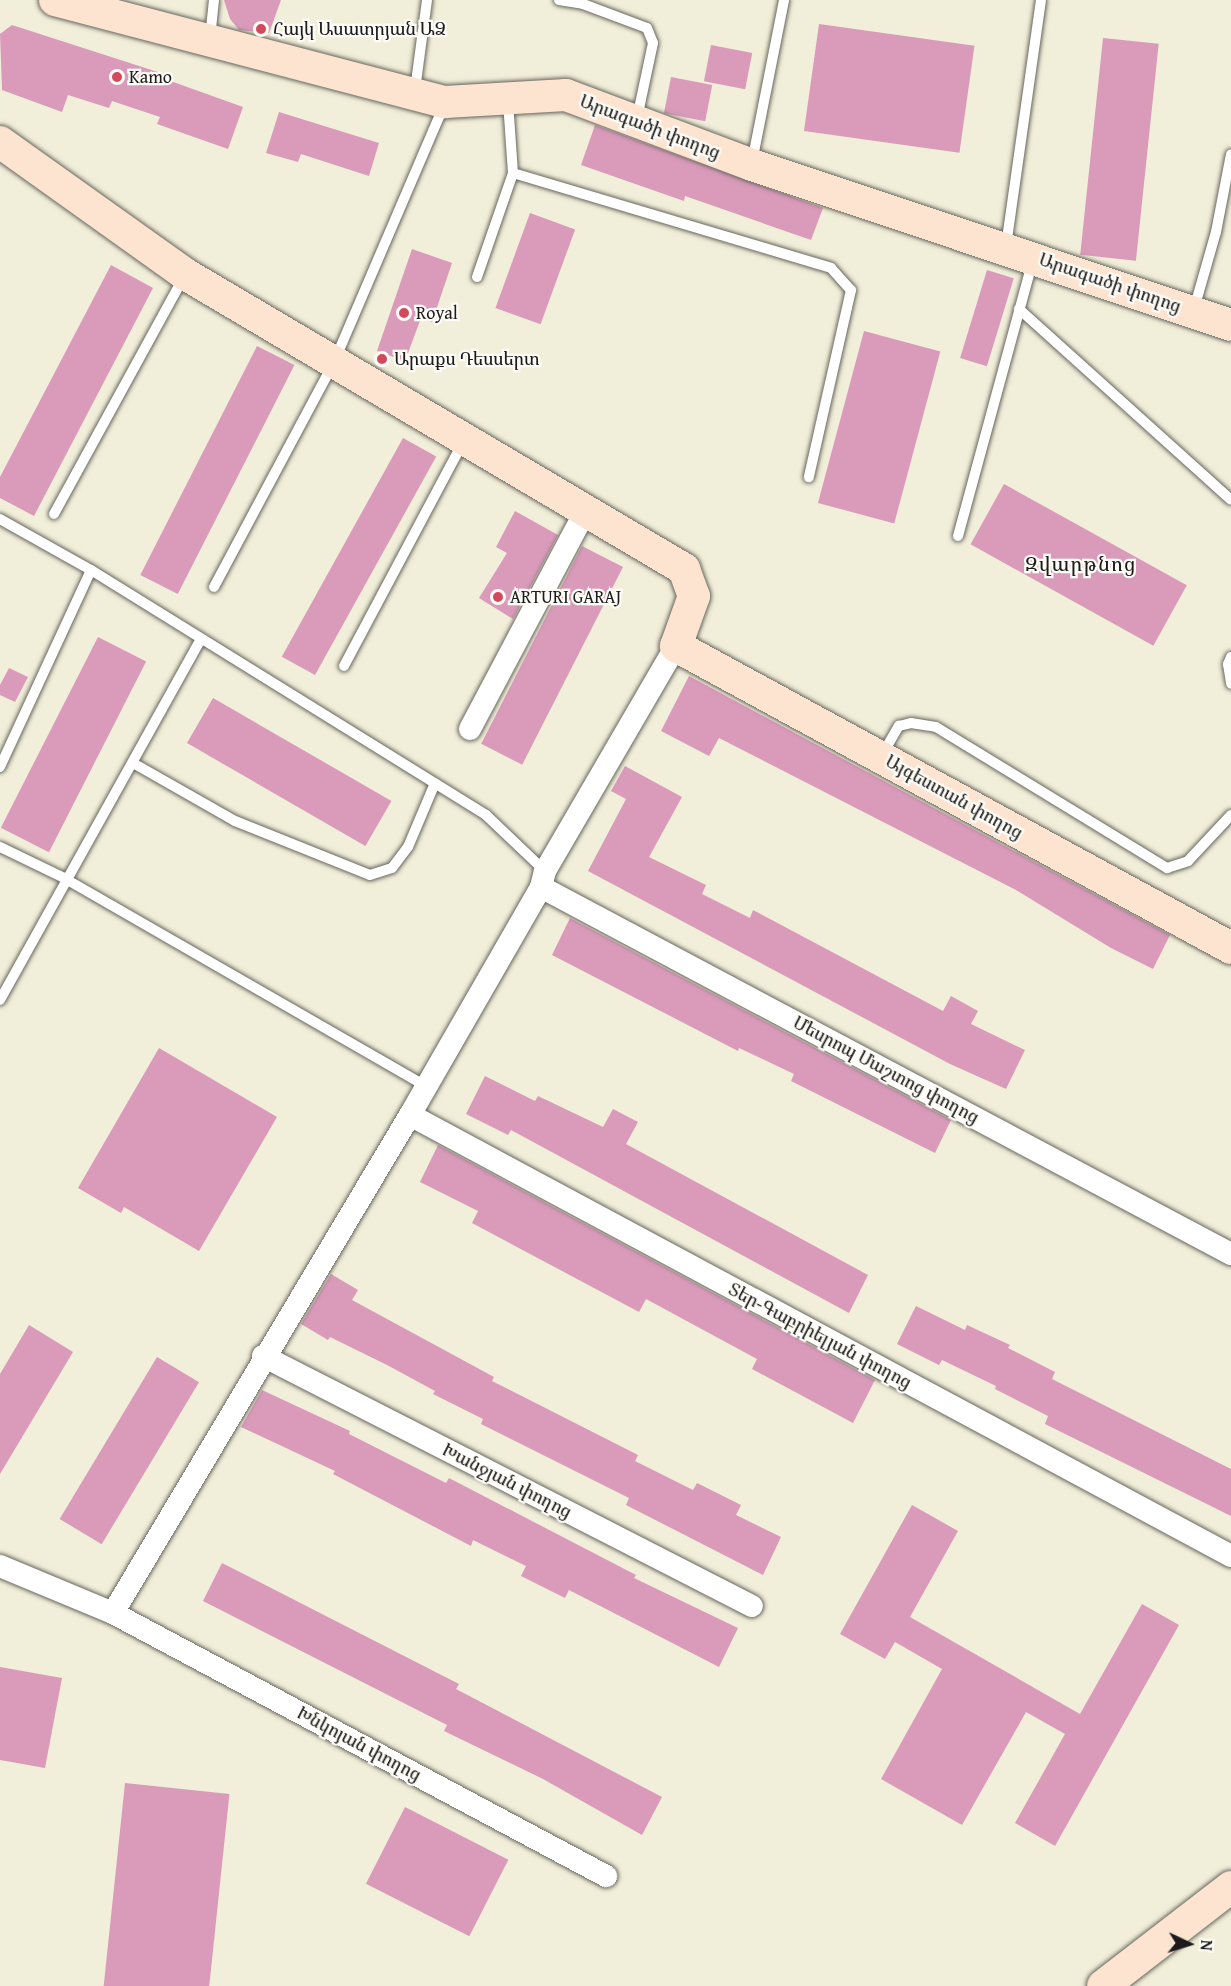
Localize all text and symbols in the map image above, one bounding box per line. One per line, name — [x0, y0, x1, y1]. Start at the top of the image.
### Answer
place label: Հայկ Ասատրյան ԱՁ — [273, 18, 446, 40]
marker: Հայկ Ասատրյան ԱՁ — [254, 22, 268, 36]
place label: Kamo — [129, 66, 172, 88]
marker: Kamo — [110, 70, 124, 84]
street label: Արագածի փողոց — [577, 90, 723, 164]
street label: Արագածի փողոց — [1036, 249, 1184, 317]
place label: Royal — [416, 302, 458, 324]
marker: Royal — [397, 306, 411, 320]
place label: Արաքս Դեսսերտ — [394, 348, 539, 370]
marker: Արաքս Դեսսերտ — [375, 352, 389, 366]
district label: Զվարթնոց — [1025, 551, 1137, 575]
place label: ARTURI GARAJ — [510, 586, 621, 608]
marker: ARTURI GARAJ — [491, 590, 505, 604]
street label: Այգեստան փողոց — [882, 750, 1026, 844]
street label: Մեսրոպ Մաշտոց փողոց — [789, 1012, 983, 1128]
street label: Տեր-Գաբրիելյան փողոց — [725, 1278, 915, 1394]
street label: Խանջյան փողոց — [439, 1439, 575, 1523]
street label: Խնկոյան փողոց — [293, 1702, 425, 1786]
north arrow — [1159, 1914, 1219, 1974]
text: N — [1195, 1939, 1219, 1951]

